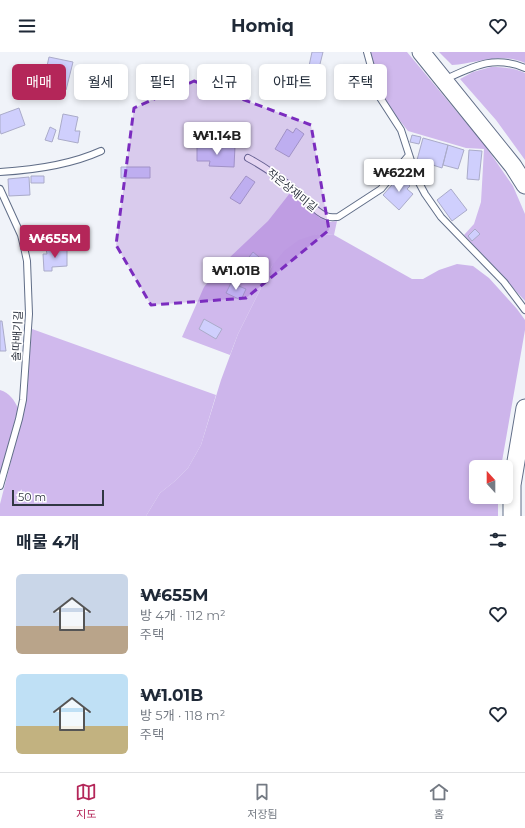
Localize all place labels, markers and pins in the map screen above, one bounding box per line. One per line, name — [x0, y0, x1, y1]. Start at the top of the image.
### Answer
pin: ₩1.14B — [184, 122, 250, 156]
pin: ₩622M — [371, 159, 427, 193]
pin: ₩655M — [27, 225, 83, 259]
pin: ₩1.01B — [203, 257, 269, 291]

